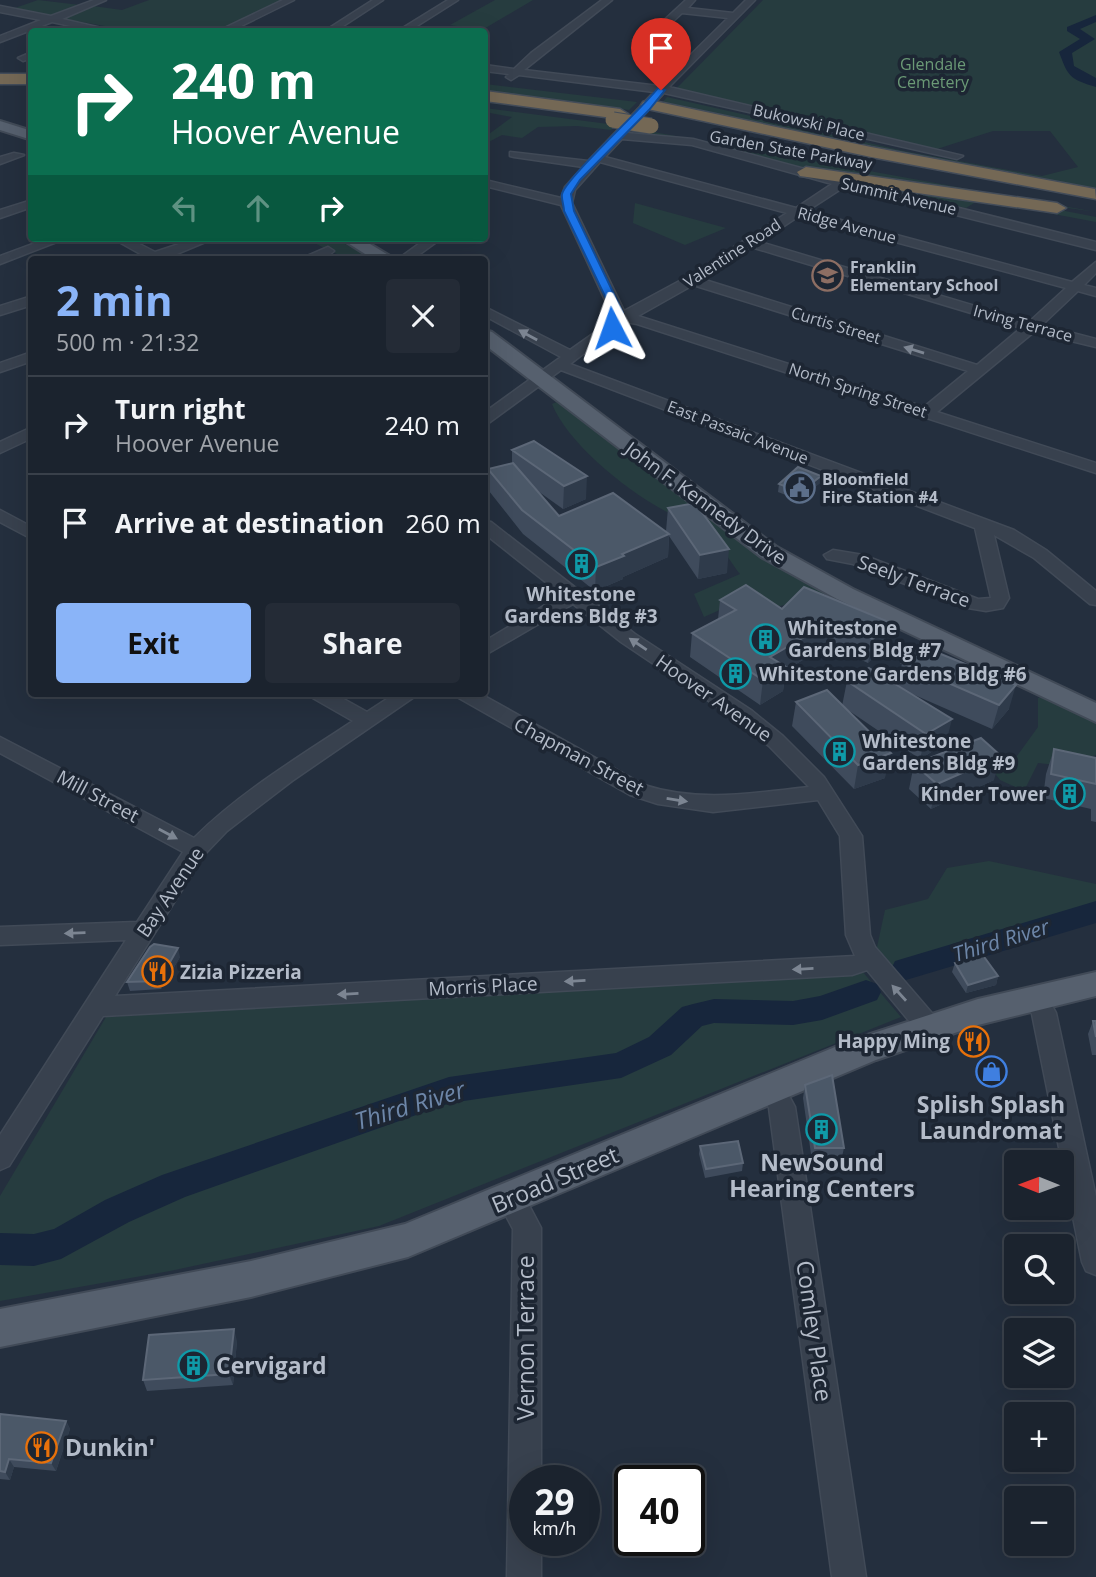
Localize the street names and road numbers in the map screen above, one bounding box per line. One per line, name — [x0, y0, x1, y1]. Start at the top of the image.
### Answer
street label: Bukowski Place — [751, 98, 867, 146]
street label: Garden State Parkway — [708, 125, 875, 175]
street label: Summit Avenue — [839, 172, 959, 220]
street label: Ridge Avenue — [795, 201, 899, 249]
street label: Valentine Road — [679, 213, 785, 293]
street label: Irving Terrace — [971, 299, 1075, 347]
street label: Curtis Street — [788, 301, 884, 349]
street label: North Spring Street — [786, 357, 930, 423]
street label: East Passaic Avenue — [664, 395, 812, 469]
street label: John F. Kennedy Drive — [619, 434, 792, 570]
street label: Seely Terrace — [854, 549, 974, 613]
street label: Hoover Avenue — [651, 648, 777, 748]
street label: Chapman Street — [509, 711, 649, 801]
street label: Mill Street — [52, 764, 144, 829]
street label: Bay Avenue — [130, 842, 210, 942]
street label: Morris Place — [428, 970, 538, 1002]
street label: Broad Street — [486, 1138, 623, 1220]
street label: Vernon Terrace — [509, 1255, 541, 1421]
street label: Comley Place — [789, 1258, 841, 1403]

